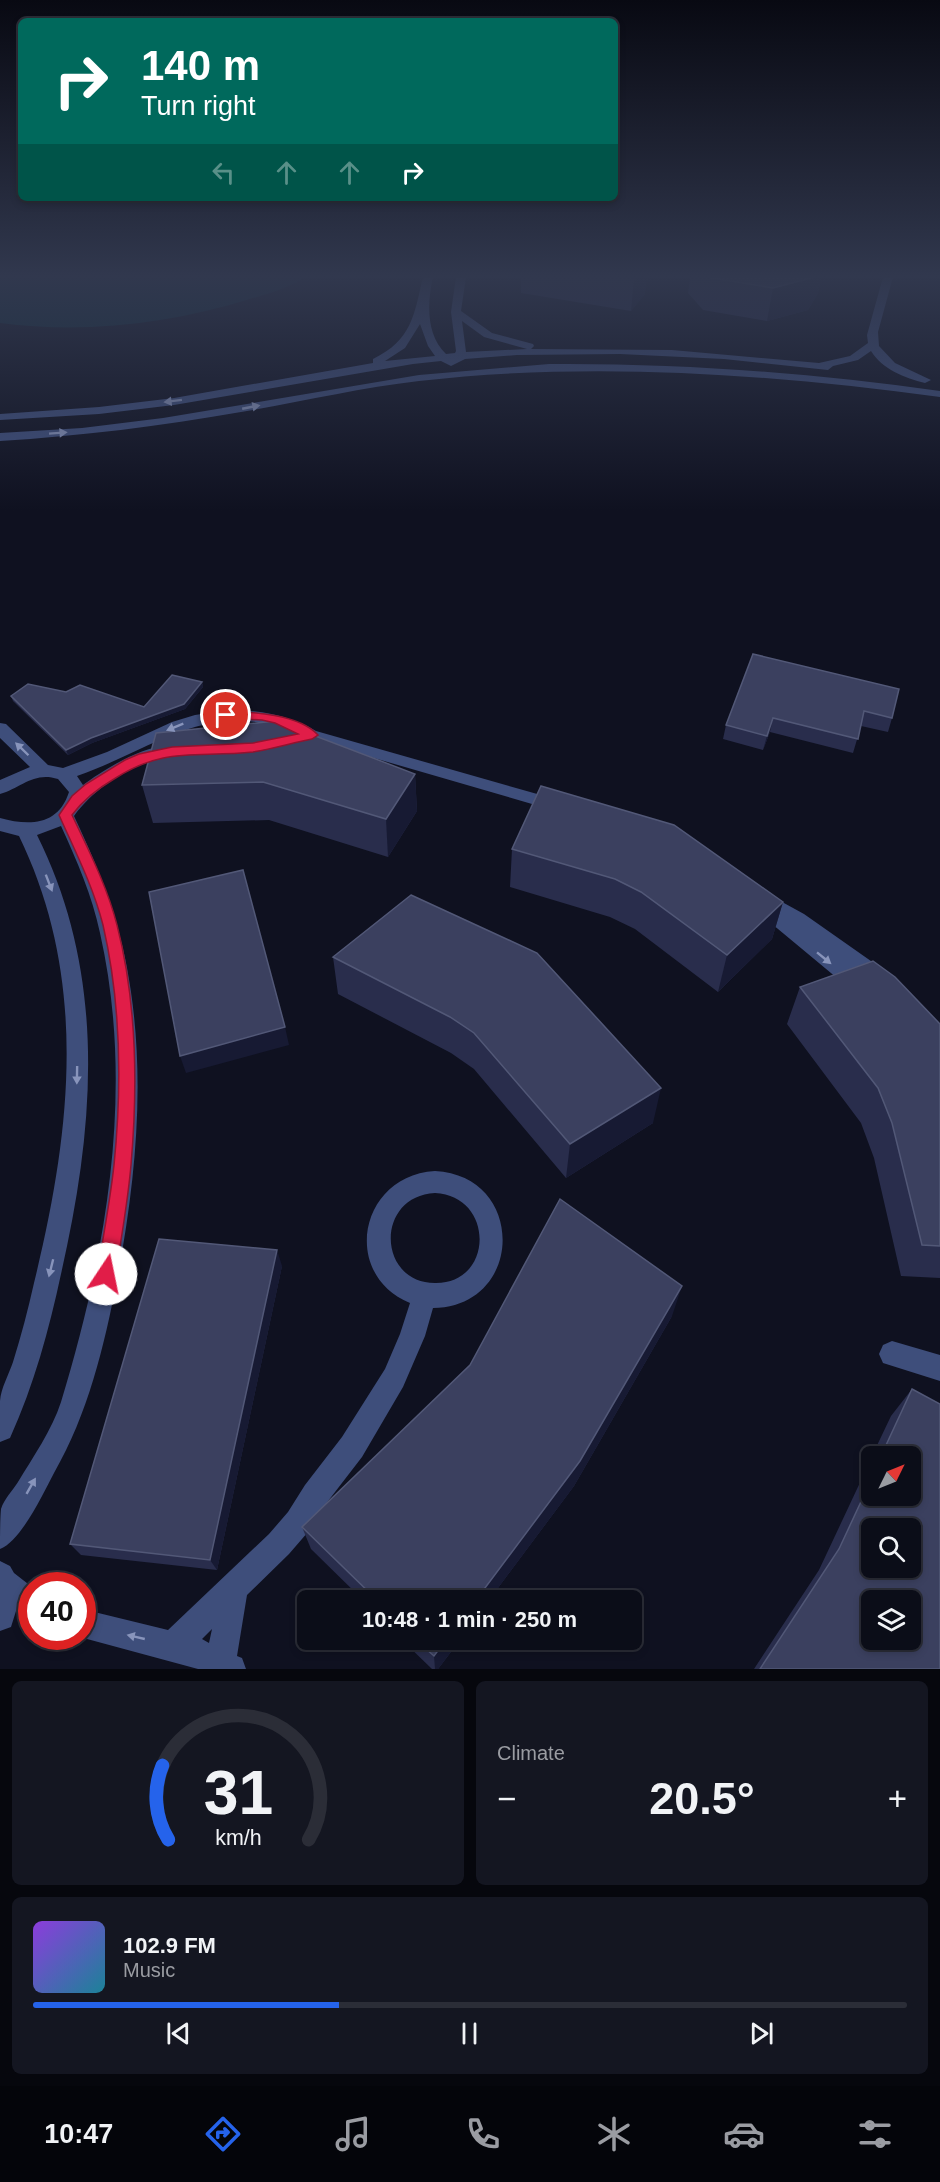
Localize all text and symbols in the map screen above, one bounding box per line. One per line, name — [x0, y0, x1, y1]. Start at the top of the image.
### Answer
icon: right — [42, 42, 120, 120]
text: 140 m — [141, 42, 260, 89]
text: Turn right — [141, 91, 256, 121]
icon: left — [207, 156, 240, 189]
icon: ahead — [270, 156, 303, 189]
icon: ahead — [333, 156, 366, 189]
icon: right — [396, 156, 429, 189]
one-way arrow — [164, 396, 183, 406]
one-way arrow — [242, 402, 261, 411]
one-way arrow — [49, 429, 68, 438]
pin — [200, 689, 251, 740]
icon: arrive — [209, 698, 242, 731]
one-way arrow — [166, 723, 184, 732]
one-way arrow — [15, 742, 30, 756]
one-way arrow — [44, 875, 54, 893]
one-way arrow — [816, 951, 831, 964]
one-way arrow — [73, 1066, 82, 1085]
position arrow — [74, 1242, 138, 1306]
one-way arrow — [46, 1259, 55, 1277]
north arrow — [861, 1446, 921, 1506]
map controls — [861, 1446, 921, 1650]
one-way arrow — [26, 1478, 37, 1494]
button: search — [861, 1518, 921, 1578]
speed limit sign: 40 — [18, 1572, 96, 1650]
button: layers — [861, 1590, 921, 1650]
text: 10:48 · 1 min · 250 m — [362, 1607, 577, 1632]
one-way arrow — [126, 1632, 145, 1641]
text: Climate — [497, 1742, 565, 1764]
text: 31 — [203, 1758, 273, 1827]
text: 20.5° — [649, 1773, 755, 1824]
text: − — [497, 1780, 516, 1817]
text: + — [888, 1780, 907, 1817]
text: km/h — [215, 1826, 261, 1850]
text: 102.9 FM — [123, 1933, 216, 1958]
text: Music — [123, 1959, 175, 1981]
icon: previous — [162, 2017, 195, 2050]
icon: pause — [453, 2017, 486, 2050]
icon: next — [745, 2017, 778, 2050]
icon: directions — [202, 2113, 244, 2155]
icon: music — [332, 2113, 374, 2155]
icon: phone — [462, 2113, 504, 2155]
icon: climate — [593, 2113, 635, 2155]
icon: car — [723, 2113, 765, 2155]
icon: filters — [854, 2113, 896, 2155]
text: 10:47 — [44, 2119, 113, 2149]

